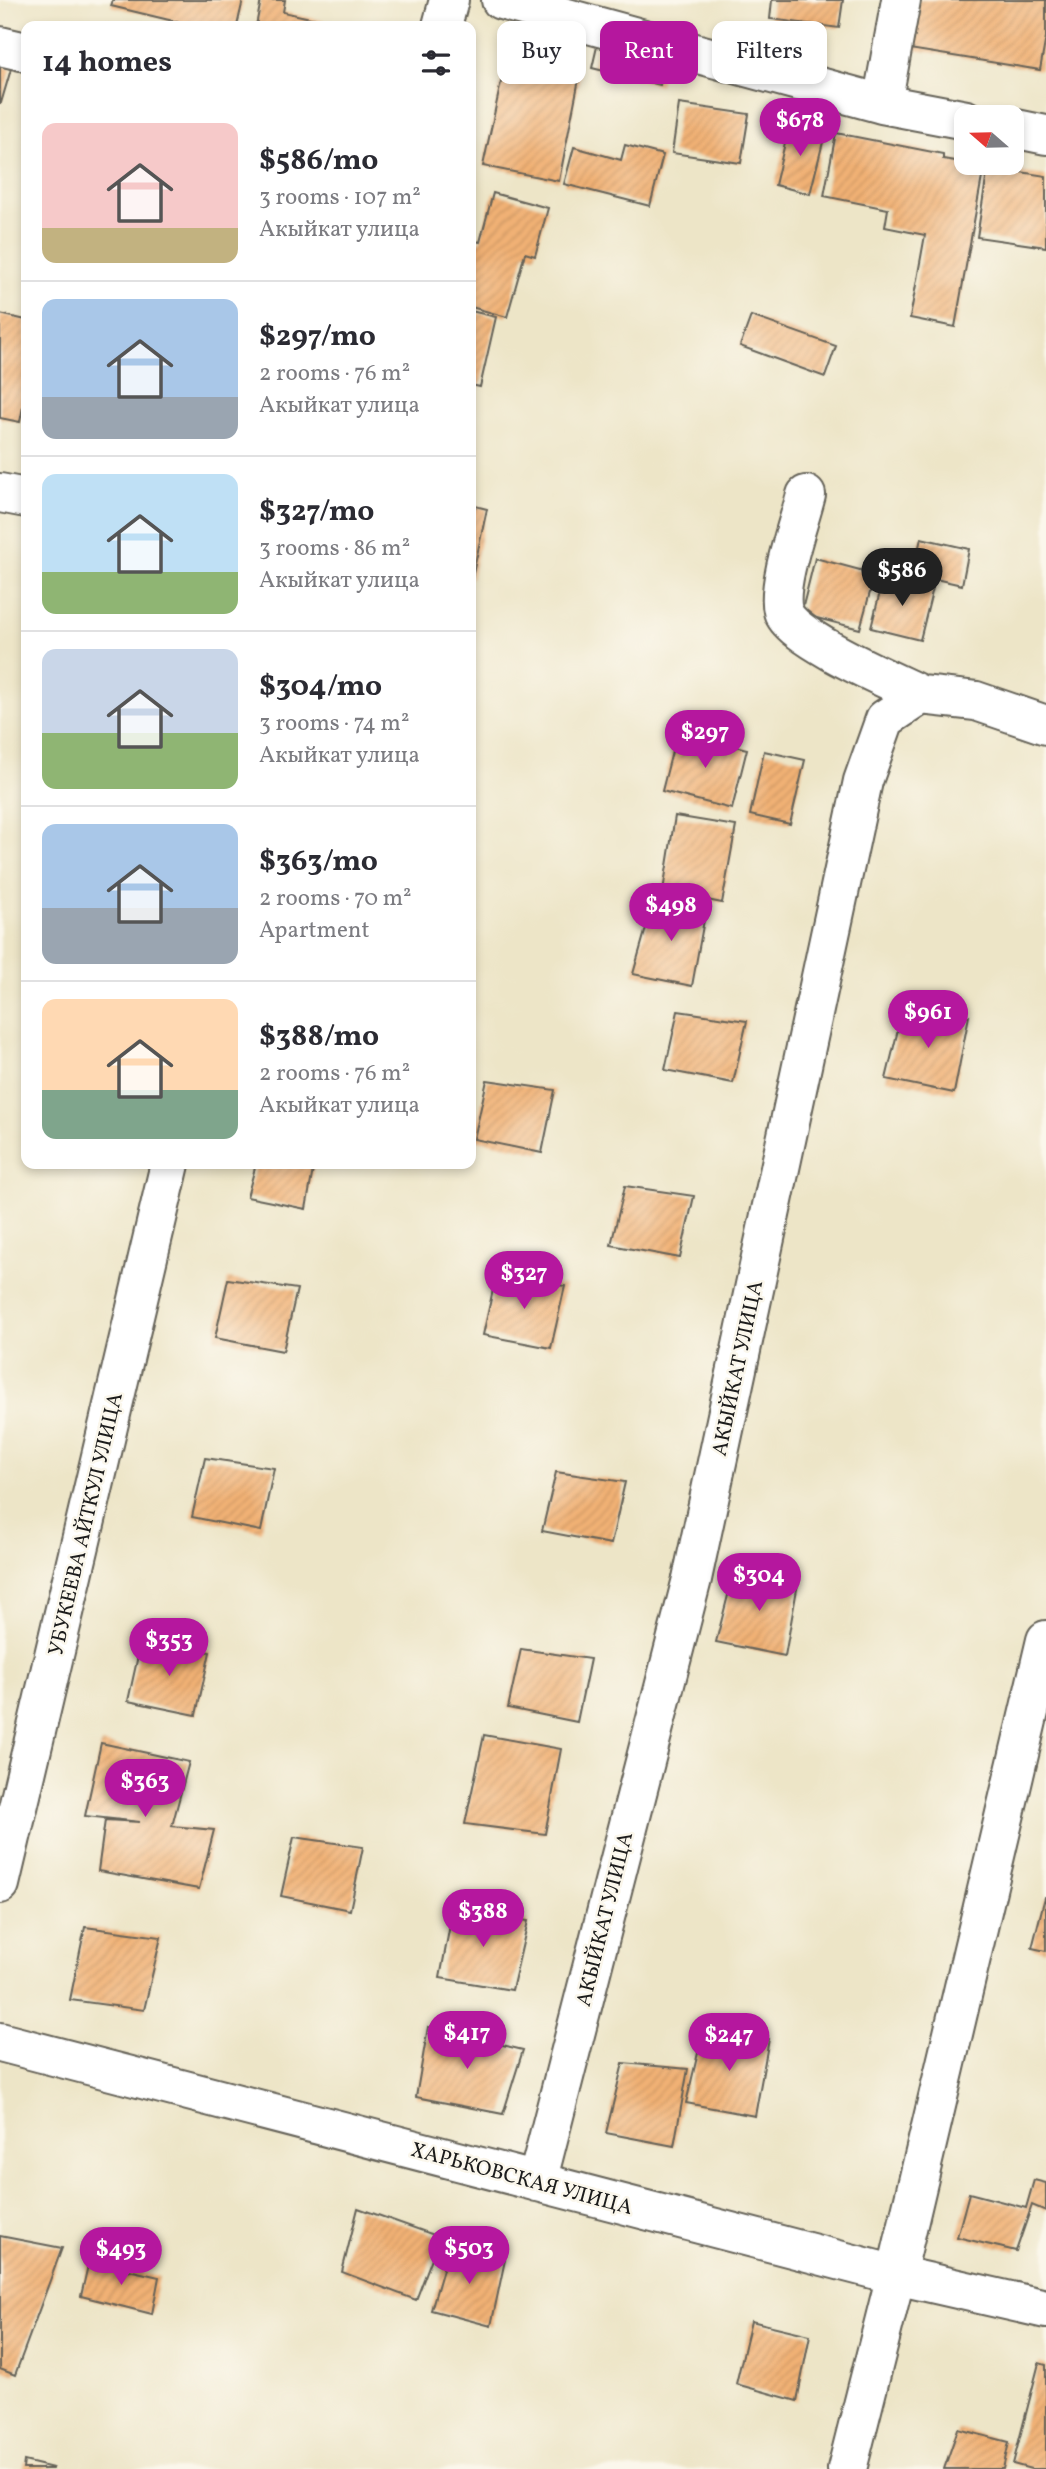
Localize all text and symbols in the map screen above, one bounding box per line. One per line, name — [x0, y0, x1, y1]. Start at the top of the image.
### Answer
chip: Buy — [497, 21, 586, 84]
chip: Rent — [600, 21, 698, 84]
chip: Filters — [712, 21, 827, 84]
text: 14 homes — [42, 42, 172, 84]
icon: filters — [417, 44, 455, 82]
pin: $678 — [759, 99, 841, 158]
text: $678 — [776, 105, 824, 137]
north arrow — [954, 105, 1024, 175]
map controls — [954, 105, 1024, 175]
text: $586/mo — [259, 140, 378, 182]
icon: home — [98, 151, 182, 235]
text: 3 rooms · 107 m² — [259, 182, 421, 214]
text: Акыйкат улица — [259, 214, 420, 246]
text: $297/mo — [259, 316, 376, 358]
icon: home — [98, 327, 182, 411]
text: 2 rooms · 76 m² — [259, 358, 410, 390]
text: Акыйкат улица — [259, 390, 420, 422]
text: $327/mo — [259, 491, 375, 533]
icon: home — [98, 502, 182, 586]
text: 3 rooms · 86 m² — [259, 533, 410, 565]
pin: $586 — [861, 548, 943, 608]
text: $586 — [877, 555, 927, 587]
text: Акыйкат улица — [259, 565, 420, 597]
text: $304/mo — [259, 666, 382, 708]
icon: home — [98, 677, 182, 761]
text: 3 rooms · 74 m² — [259, 708, 409, 740]
pin: $297 — [664, 710, 746, 770]
text: $297 — [681, 717, 729, 749]
text: Акыйкат улица — [259, 740, 420, 772]
text: $363/mo — [259, 841, 378, 883]
icon: home — [98, 852, 182, 936]
text: 2 rooms · 70 m² — [259, 883, 412, 915]
pin: $498 — [630, 884, 712, 943]
text: $498 — [645, 890, 697, 922]
text: Apartment — [259, 915, 370, 947]
pin: $961 — [887, 990, 969, 1050]
text: $961 — [904, 997, 952, 1029]
text: $388/mo — [259, 1016, 379, 1058]
icon: home — [98, 1027, 182, 1111]
text: 2 rooms · 76 m² — [259, 1058, 410, 1090]
text: Акыйкат улица — [259, 1090, 420, 1122]
pin: $327 — [483, 1252, 565, 1311]
text: $327 — [500, 1258, 548, 1290]
street label: АКЫЙКАТ УЛИЦА — [706, 1278, 771, 1459]
street label: УБУКЕЕВА АЙТКУЛ УЛИЦА — [42, 1390, 131, 1659]
pin: $304 — [718, 1554, 800, 1613]
text: $304 — [733, 1560, 785, 1592]
pin: $353 — [128, 1618, 210, 1678]
text: $353 — [145, 1625, 193, 1657]
pin: $363 — [104, 1759, 186, 1819]
text: $363 — [121, 1766, 169, 1798]
street label: АКЫЙКАТ УЛИЦА — [570, 1829, 641, 2010]
pin: $388 — [442, 1890, 524, 1949]
text: $388 — [458, 1896, 508, 1928]
pin: $417 — [426, 2011, 508, 2071]
pin: $247 — [688, 2014, 770, 2073]
text: $417 — [443, 2018, 491, 2050]
text: $247 — [704, 2020, 754, 2052]
street label: ХАРЬКОВСКАЯ УЛИЦА — [407, 2136, 636, 2223]
pin: $503 — [428, 2226, 510, 2286]
pin: $493 — [80, 2228, 162, 2287]
text: $503 — [444, 2233, 494, 2265]
text: $493 — [96, 2234, 146, 2266]

